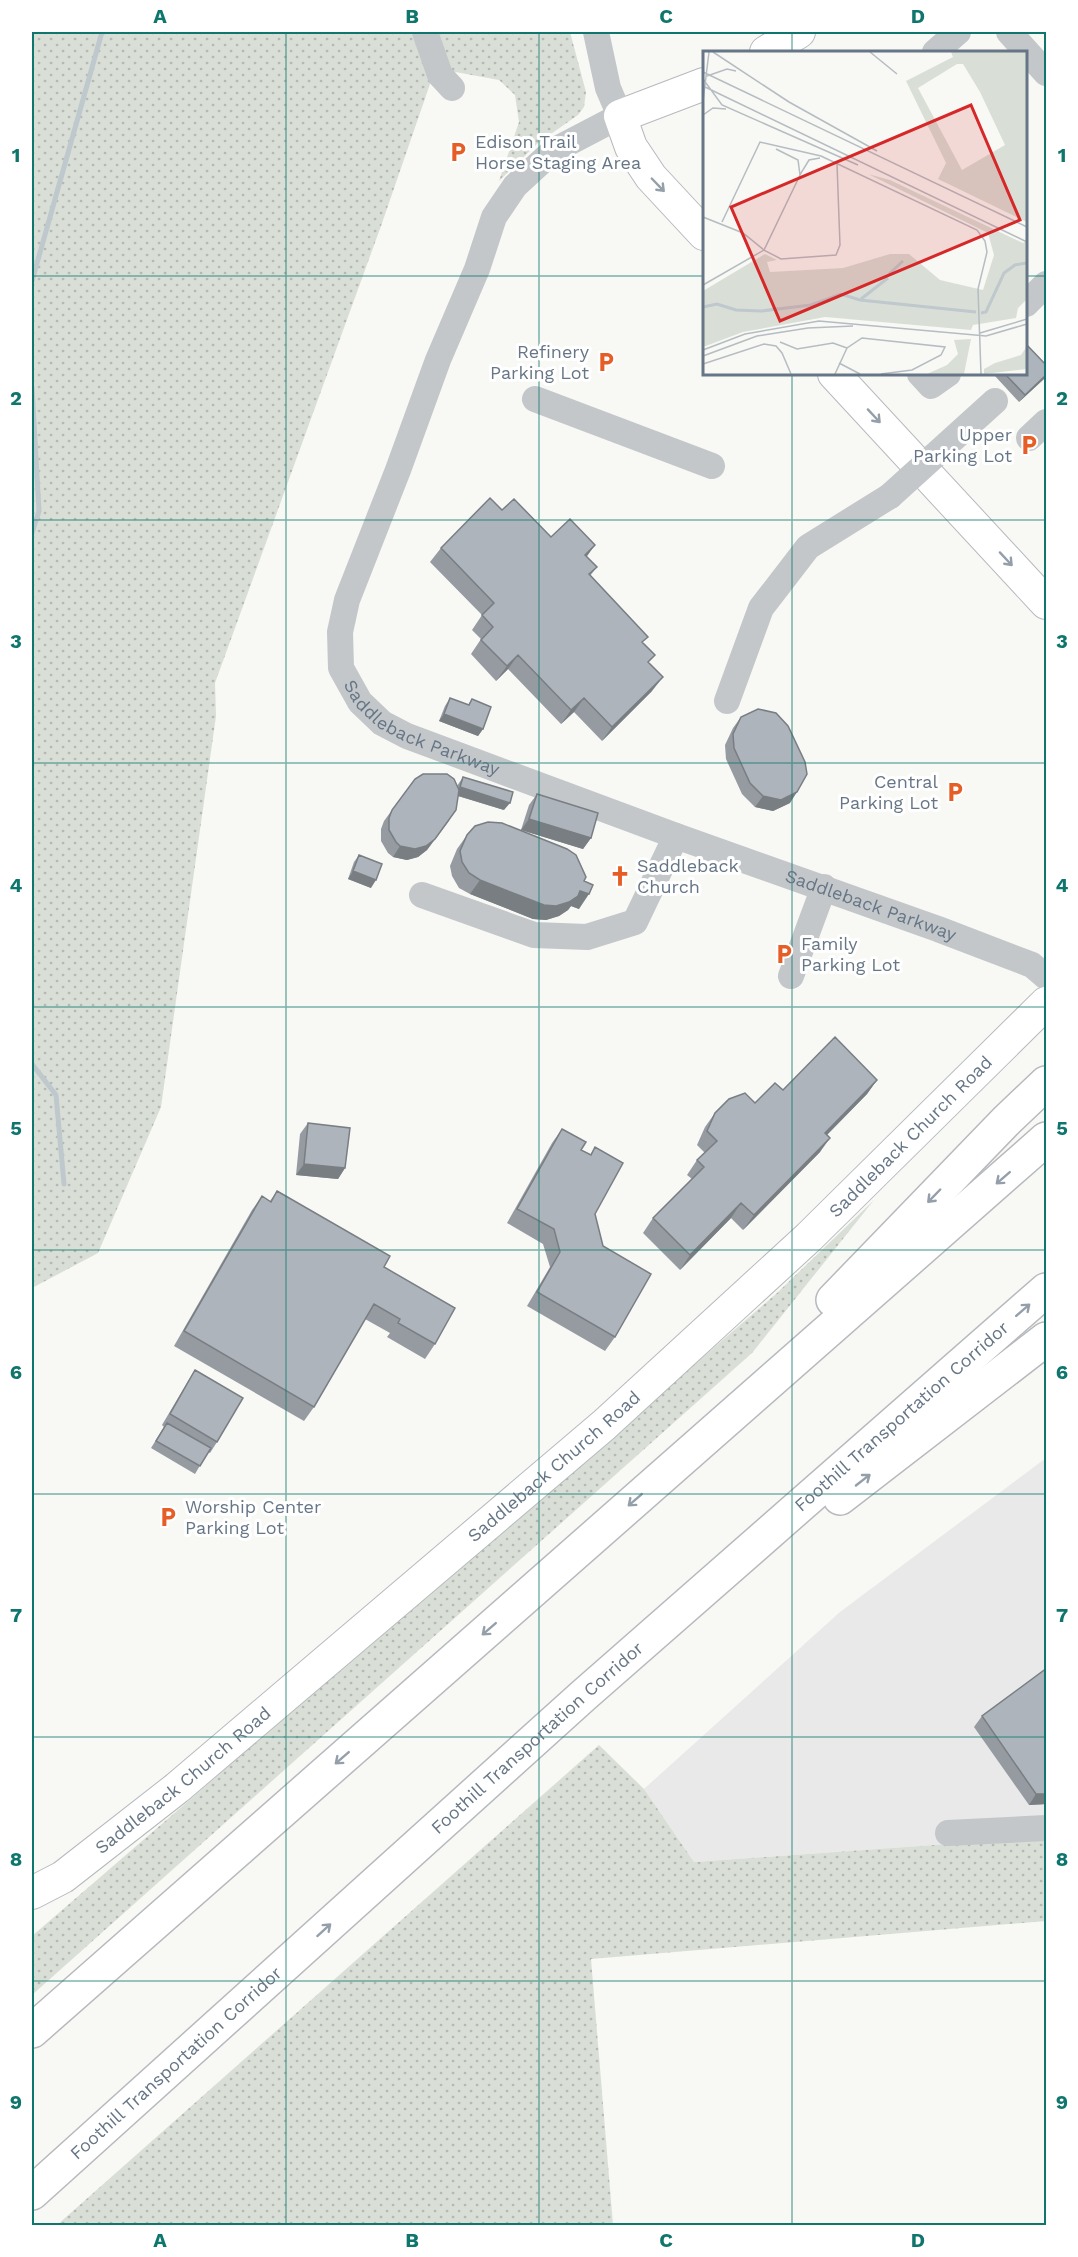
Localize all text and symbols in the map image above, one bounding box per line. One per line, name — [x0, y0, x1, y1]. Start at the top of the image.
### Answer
text: A — [153, 4, 167, 28]
text: B — [405, 4, 419, 28]
text: C — [659, 4, 673, 28]
text: D — [911, 4, 925, 28]
inset map — [703, 51, 1027, 375]
place label: Edison Trail Horse Staging Area — [475, 131, 641, 173]
parking icon: Edison Trail Horse Staging Area — [446, 140, 470, 164]
text: 1 — [12, 143, 20, 167]
text: 1 — [1058, 143, 1066, 167]
one-way arrow — [651, 177, 665, 192]
place label: Refinery Parking Lot — [490, 341, 590, 383]
parking icon: Refinery Parking Lot — [594, 350, 618, 374]
text: 2 — [10, 386, 22, 410]
text: 2 — [1056, 386, 1068, 410]
one-way arrow — [866, 409, 881, 424]
place label: Upper Parking Lot — [913, 424, 1012, 466]
parking icon: Upper Parking Lot — [1017, 433, 1041, 457]
one-way arrow — [999, 552, 1013, 567]
text: 3 — [10, 629, 22, 653]
text: 3 — [1056, 629, 1068, 653]
street label: Saddleback Parkway — [340, 676, 503, 780]
place label: Central Parking Lot — [839, 771, 938, 813]
parking icon: Central Parking Lot — [943, 780, 967, 804]
place label: Saddleback Church — [637, 855, 739, 897]
church icon: Saddleback Church — [608, 864, 632, 888]
street label: Saddleback Parkway — [783, 865, 960, 945]
text: 4 — [10, 873, 23, 897]
text: 4 — [1056, 873, 1069, 897]
place label: Family Parking Lot — [801, 933, 900, 975]
parking icon: Family Parking Lot — [772, 942, 796, 966]
street label: Saddleback Church Road — [824, 1051, 996, 1221]
text: 5 — [10, 1116, 22, 1140]
text: 5 — [1056, 1116, 1068, 1140]
one-way arrow — [995, 1171, 1010, 1185]
one-way arrow — [927, 1188, 941, 1203]
one-way arrow — [1015, 1303, 1030, 1317]
street label: Foothill Transportation Corridor — [790, 1317, 1013, 1515]
text: 6 — [10, 1360, 22, 1384]
text: 6 — [1056, 1360, 1068, 1384]
street label: Saddleback Church Road — [463, 1386, 644, 1546]
one-way arrow — [855, 1473, 871, 1486]
one-way arrow — [628, 1493, 643, 1507]
place label: Worship Center Parking Lot — [185, 1496, 321, 1538]
parking icon: Worship Center Parking Lot — [156, 1505, 180, 1529]
text: 7 — [10, 1603, 22, 1627]
text: 7 — [1056, 1603, 1068, 1627]
one-way arrow — [482, 1622, 497, 1636]
street label: Foothill Transportation Corridor — [426, 1637, 647, 1838]
street label: Saddleback Church Road — [91, 1702, 275, 1858]
one-way arrow — [335, 1751, 350, 1765]
text: 8 — [10, 1847, 22, 1871]
text: 8 — [1056, 1847, 1068, 1871]
one-way arrow — [316, 1923, 331, 1937]
street label: Foothill Transportation Corridor — [66, 1962, 286, 2163]
text: 9 — [10, 2090, 22, 2114]
text: 9 — [1056, 2090, 1068, 2114]
text: A — [153, 2228, 167, 2252]
text: B — [405, 2228, 419, 2252]
text: C — [659, 2228, 673, 2252]
text: D — [911, 2228, 925, 2252]

